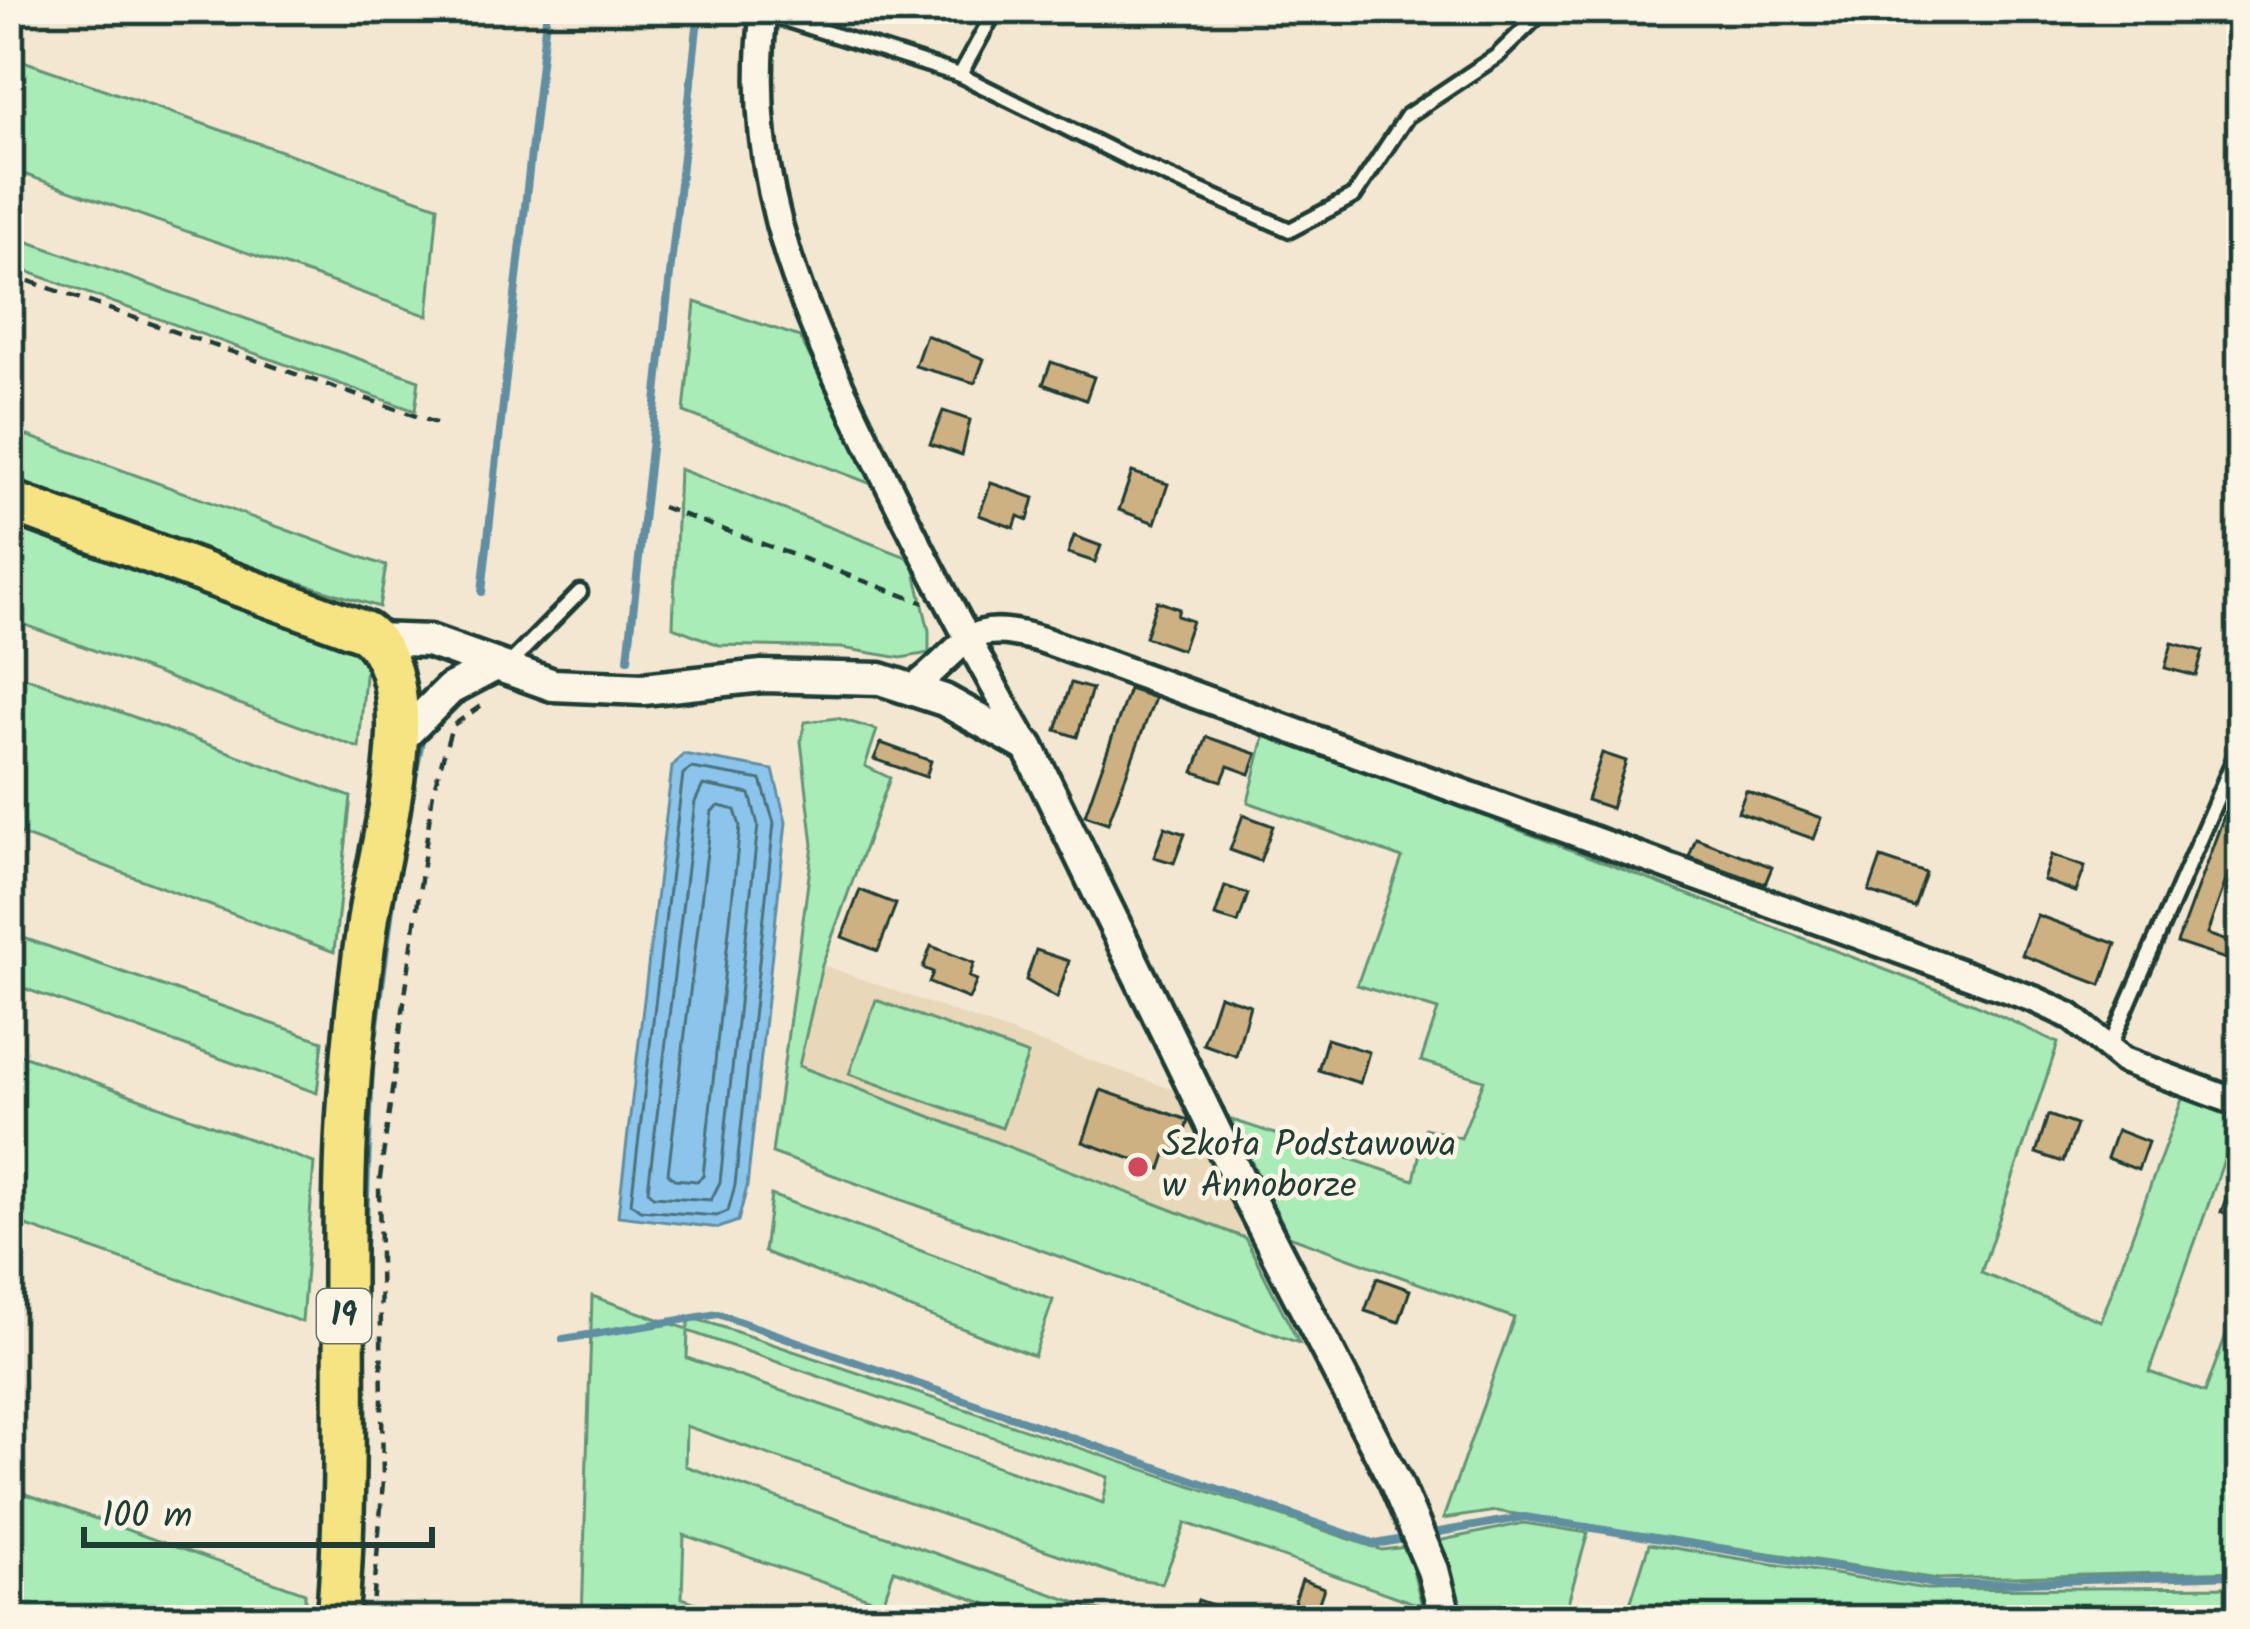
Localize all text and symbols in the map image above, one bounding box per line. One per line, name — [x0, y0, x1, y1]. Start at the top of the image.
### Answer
place label: Szkoła Podstawowa w Annoborze — [1162, 1118, 1456, 1216]
marker: Szkoła Podstawowa w Annoborze — [1125, 1154, 1151, 1180]
road number: 19 — [317, 1289, 371, 1343]
scale bar — [84, 1473, 432, 1547]
text: 100 m — [102, 1489, 192, 1546]

